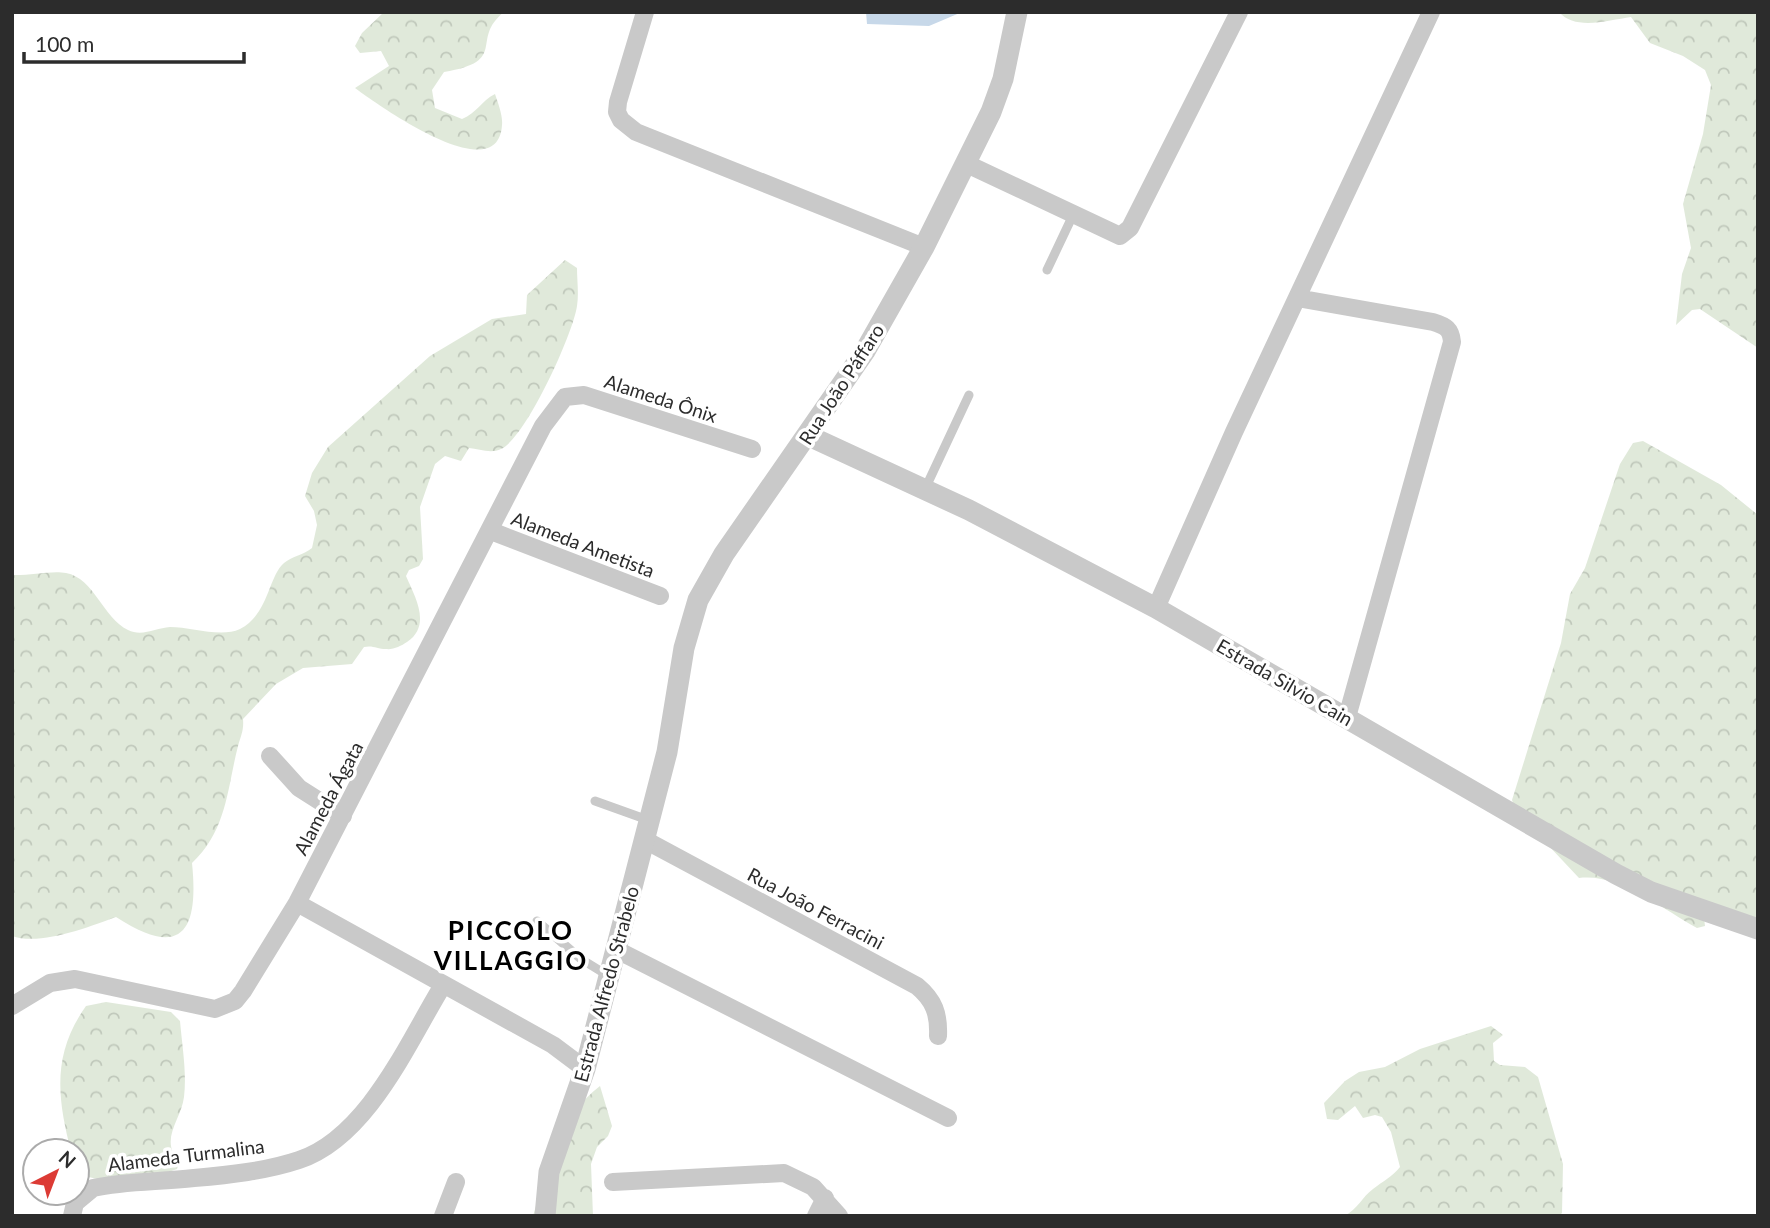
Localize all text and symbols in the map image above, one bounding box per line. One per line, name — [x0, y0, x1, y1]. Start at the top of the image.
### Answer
scale bar — [24, 21, 245, 65]
text: 100 m — [35, 31, 94, 56]
street label: Rua João Páffaro — [793, 319, 889, 449]
street label: Alameda Ônix — [602, 369, 721, 427]
street label: Alameda Ametista — [508, 506, 658, 582]
street label: Estrada Silvio Cain — [1213, 634, 1357, 730]
street label: Alameda Ágata — [288, 737, 368, 859]
street label: Rua João Ferracini — [744, 862, 888, 954]
street label: Estrada Alfredo Strabelo — [569, 883, 643, 1085]
district label: PICCOLO VILLAGGIO — [433, 914, 588, 976]
street label: Alameda Turmalina — [106, 1134, 266, 1176]
north arrow — [21, 1137, 91, 1207]
text: N — [55, 1146, 81, 1172]

